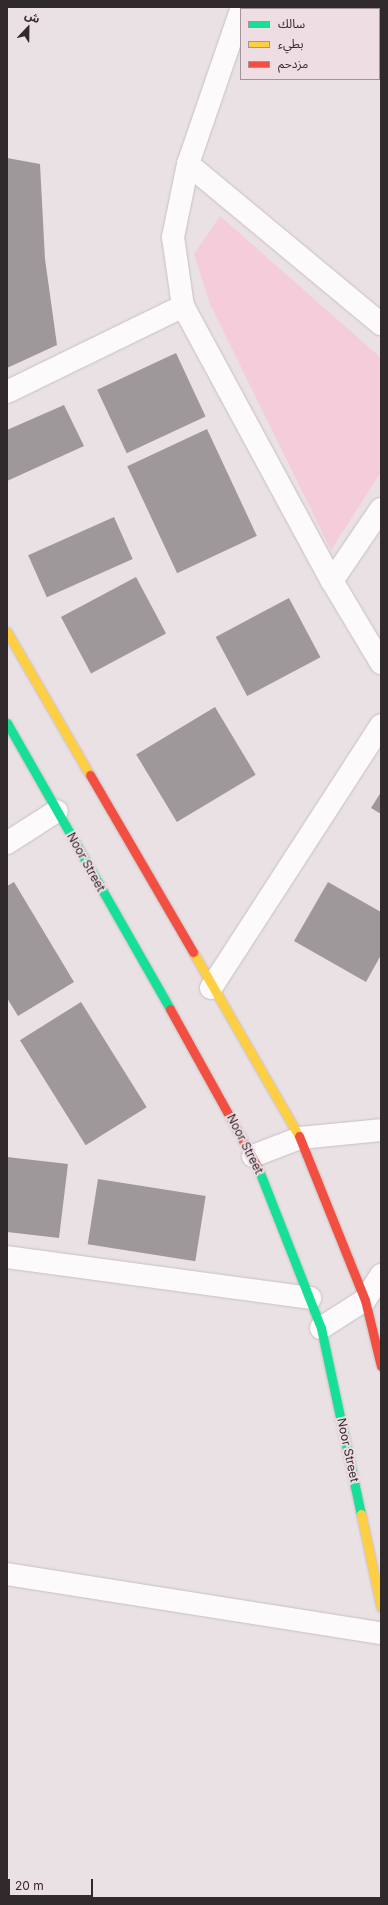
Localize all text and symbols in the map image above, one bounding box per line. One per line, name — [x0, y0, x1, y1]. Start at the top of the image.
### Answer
north arrow — [8, 8, 48, 48]
text: ش — [23, 8, 42, 26]
legend — [240, 8, 380, 80]
text: سالك — [278, 16, 305, 31]
text: بطيء — [278, 36, 304, 51]
text: مزدحم — [278, 56, 308, 71]
street label: Noor Street — [64, 830, 108, 894]
street label: Noor Street — [224, 1112, 266, 1176]
street label: Noor Street — [334, 1417, 362, 1483]
scale bar — [10, 1871, 95, 1897]
text: 20 m — [15, 1878, 44, 1893]

